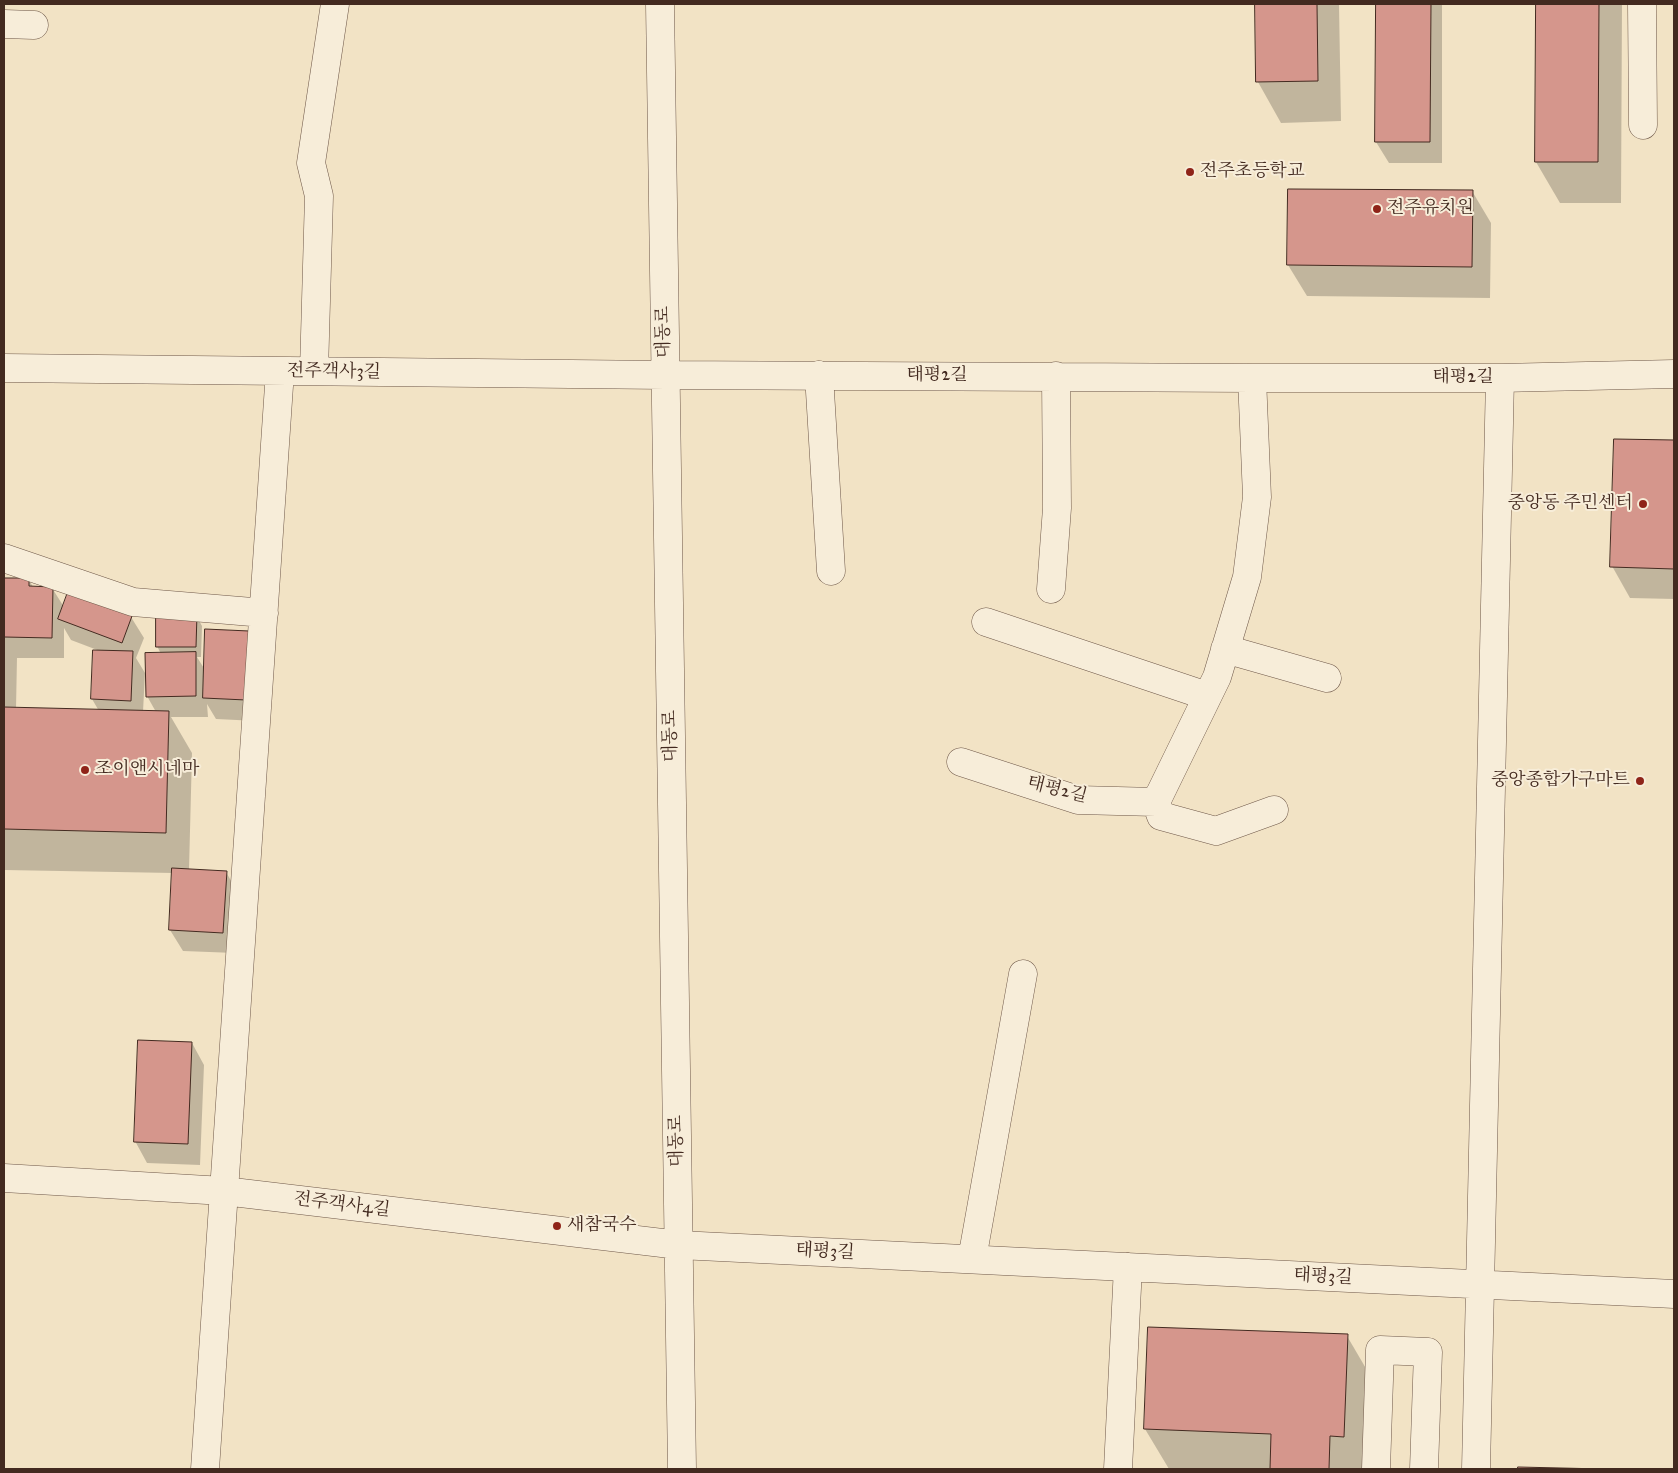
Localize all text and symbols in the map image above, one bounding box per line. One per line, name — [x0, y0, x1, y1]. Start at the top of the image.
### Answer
place label: 전주초등학교 — [1200, 161, 1304, 183]
marker: 전주초등학교 — [1184, 166, 1196, 178]
place label: 전주유치원 — [1387, 198, 1474, 220]
marker: 전주유치원 — [1371, 203, 1383, 215]
street label: 대동로 — [653, 306, 675, 358]
street label: 전주객사3길 — [287, 360, 381, 384]
street label: 태평2길 — [906, 365, 968, 387]
street label: 태평2길 — [1432, 367, 1494, 389]
place label: 중앙동 주민센터 — [1507, 493, 1633, 515]
marker: 중앙동 주민센터 — [1637, 498, 1649, 510]
street label: 대동로 — [660, 710, 682, 762]
place label: 조이앤시네마 — [95, 759, 199, 781]
marker: 조이앤시네마 — [79, 764, 91, 776]
place label: 중앙종합가구마트 — [1491, 770, 1630, 792]
street label: 태평2길 — [1025, 772, 1089, 808]
marker: 중앙종합가구마트 — [1634, 775, 1646, 787]
street label: 대동로 — [666, 1115, 688, 1167]
street label: 전주객사4길 — [293, 1188, 391, 1222]
place label: 새참국수 — [567, 1215, 637, 1237]
marker: 새참국수 — [551, 1220, 563, 1232]
street label: 태평3길 — [795, 1240, 855, 1264]
street label: 태평3길 — [1293, 1265, 1353, 1289]

